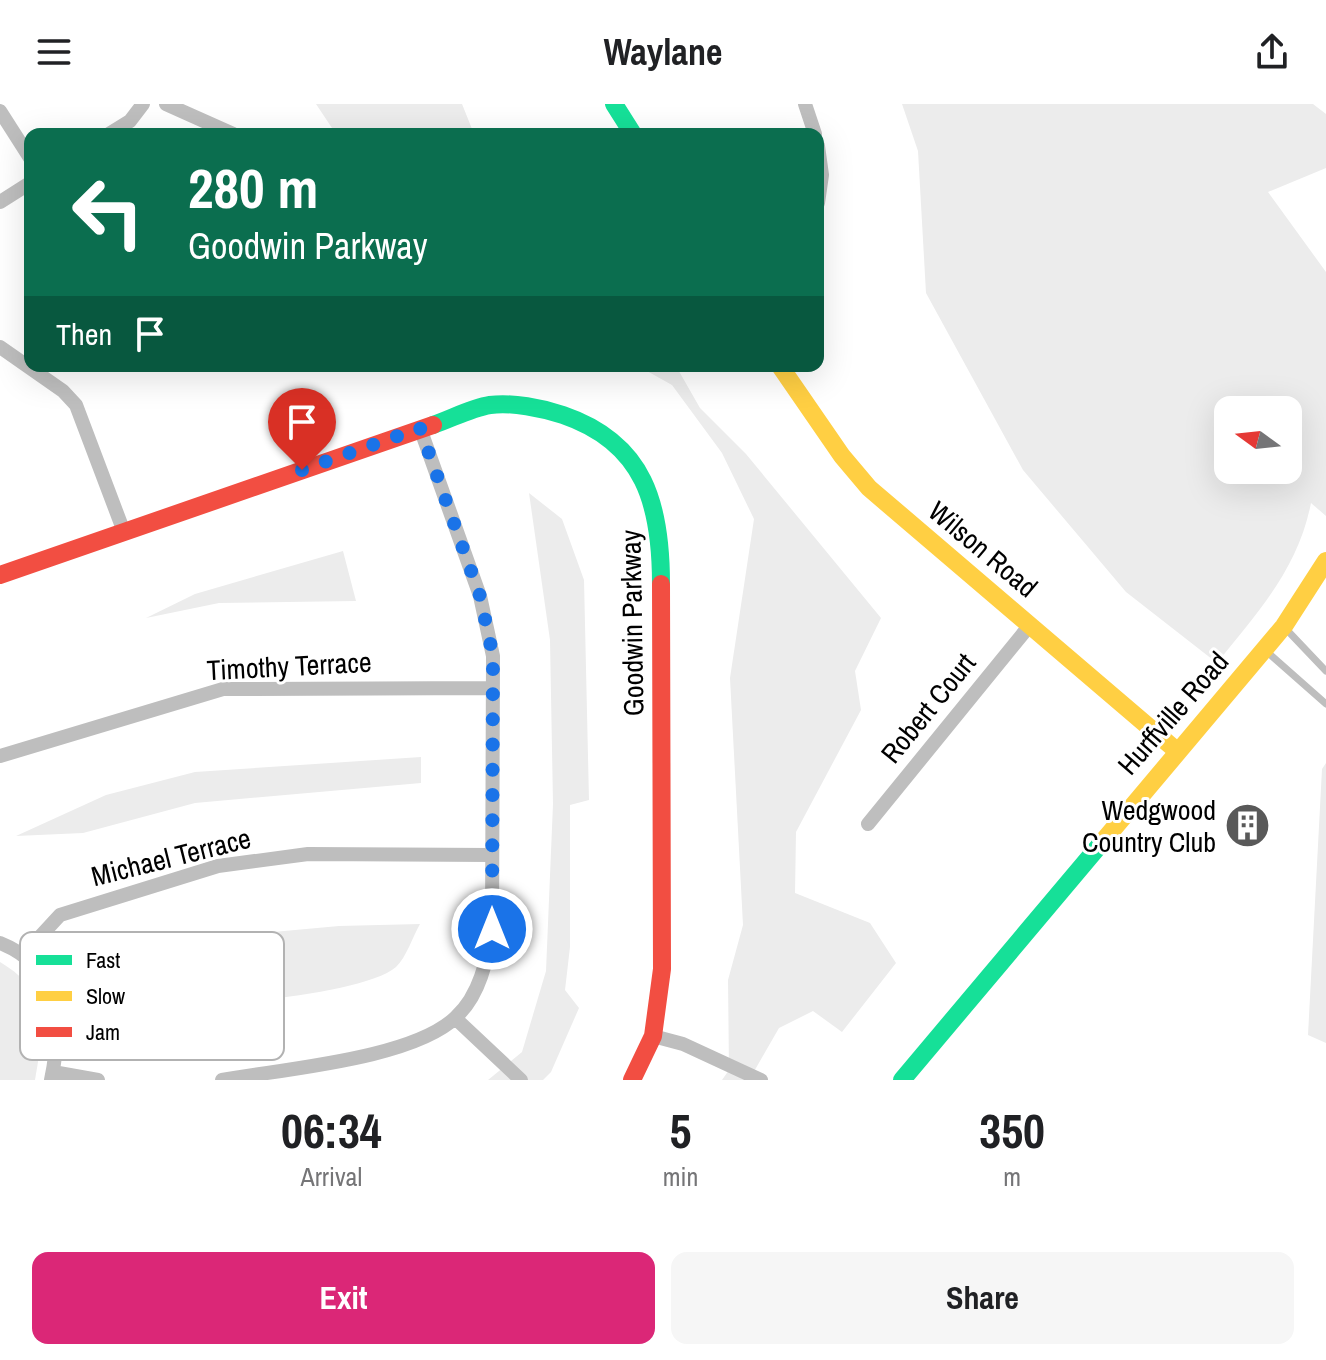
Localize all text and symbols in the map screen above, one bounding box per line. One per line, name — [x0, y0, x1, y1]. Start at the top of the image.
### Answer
text: Waylane — [604, 28, 722, 76]
icon: menu — [32, 30, 76, 74]
icon: share — [1250, 30, 1294, 74]
text: 280 m — [188, 150, 318, 225]
icon: left — [56, 160, 160, 264]
text: Goodwin Parkway — [188, 222, 428, 270]
icon: arrive — [128, 312, 172, 356]
text: Then — [56, 314, 112, 354]
pin — [268, 388, 336, 470]
north arrow — [1214, 396, 1302, 484]
map controls — [1214, 396, 1302, 484]
icon: arrive — [280, 400, 324, 444]
street label: Wilson Road — [920, 492, 1046, 606]
street label: Goodwin Parkway — [611, 529, 653, 716]
street label: Timothy Terrace — [206, 643, 372, 689]
street label: Hurffville Road — [1109, 643, 1237, 783]
street label: Robert Court — [872, 645, 984, 771]
place label: Wedgwood Country Club — [1082, 791, 1216, 861]
building icon: Wedgwood Country Club — [1223, 802, 1271, 850]
street label: Michael Terrace — [87, 819, 255, 895]
position arrow — [450, 887, 534, 971]
legend — [20, 932, 284, 1060]
text: Fast — [86, 945, 120, 975]
text: Slow — [86, 981, 125, 1011]
text: Jam — [86, 1017, 120, 1047]
text: 06:34 — [281, 1098, 382, 1163]
text: 5 — [670, 1098, 691, 1163]
text: 350 — [979, 1098, 1045, 1163]
text: Arrival — [301, 1159, 362, 1194]
text: min — [663, 1159, 698, 1194]
text: m — [1003, 1159, 1021, 1194]
button: Exit — [32, 1252, 655, 1344]
button: Share — [671, 1252, 1294, 1344]

